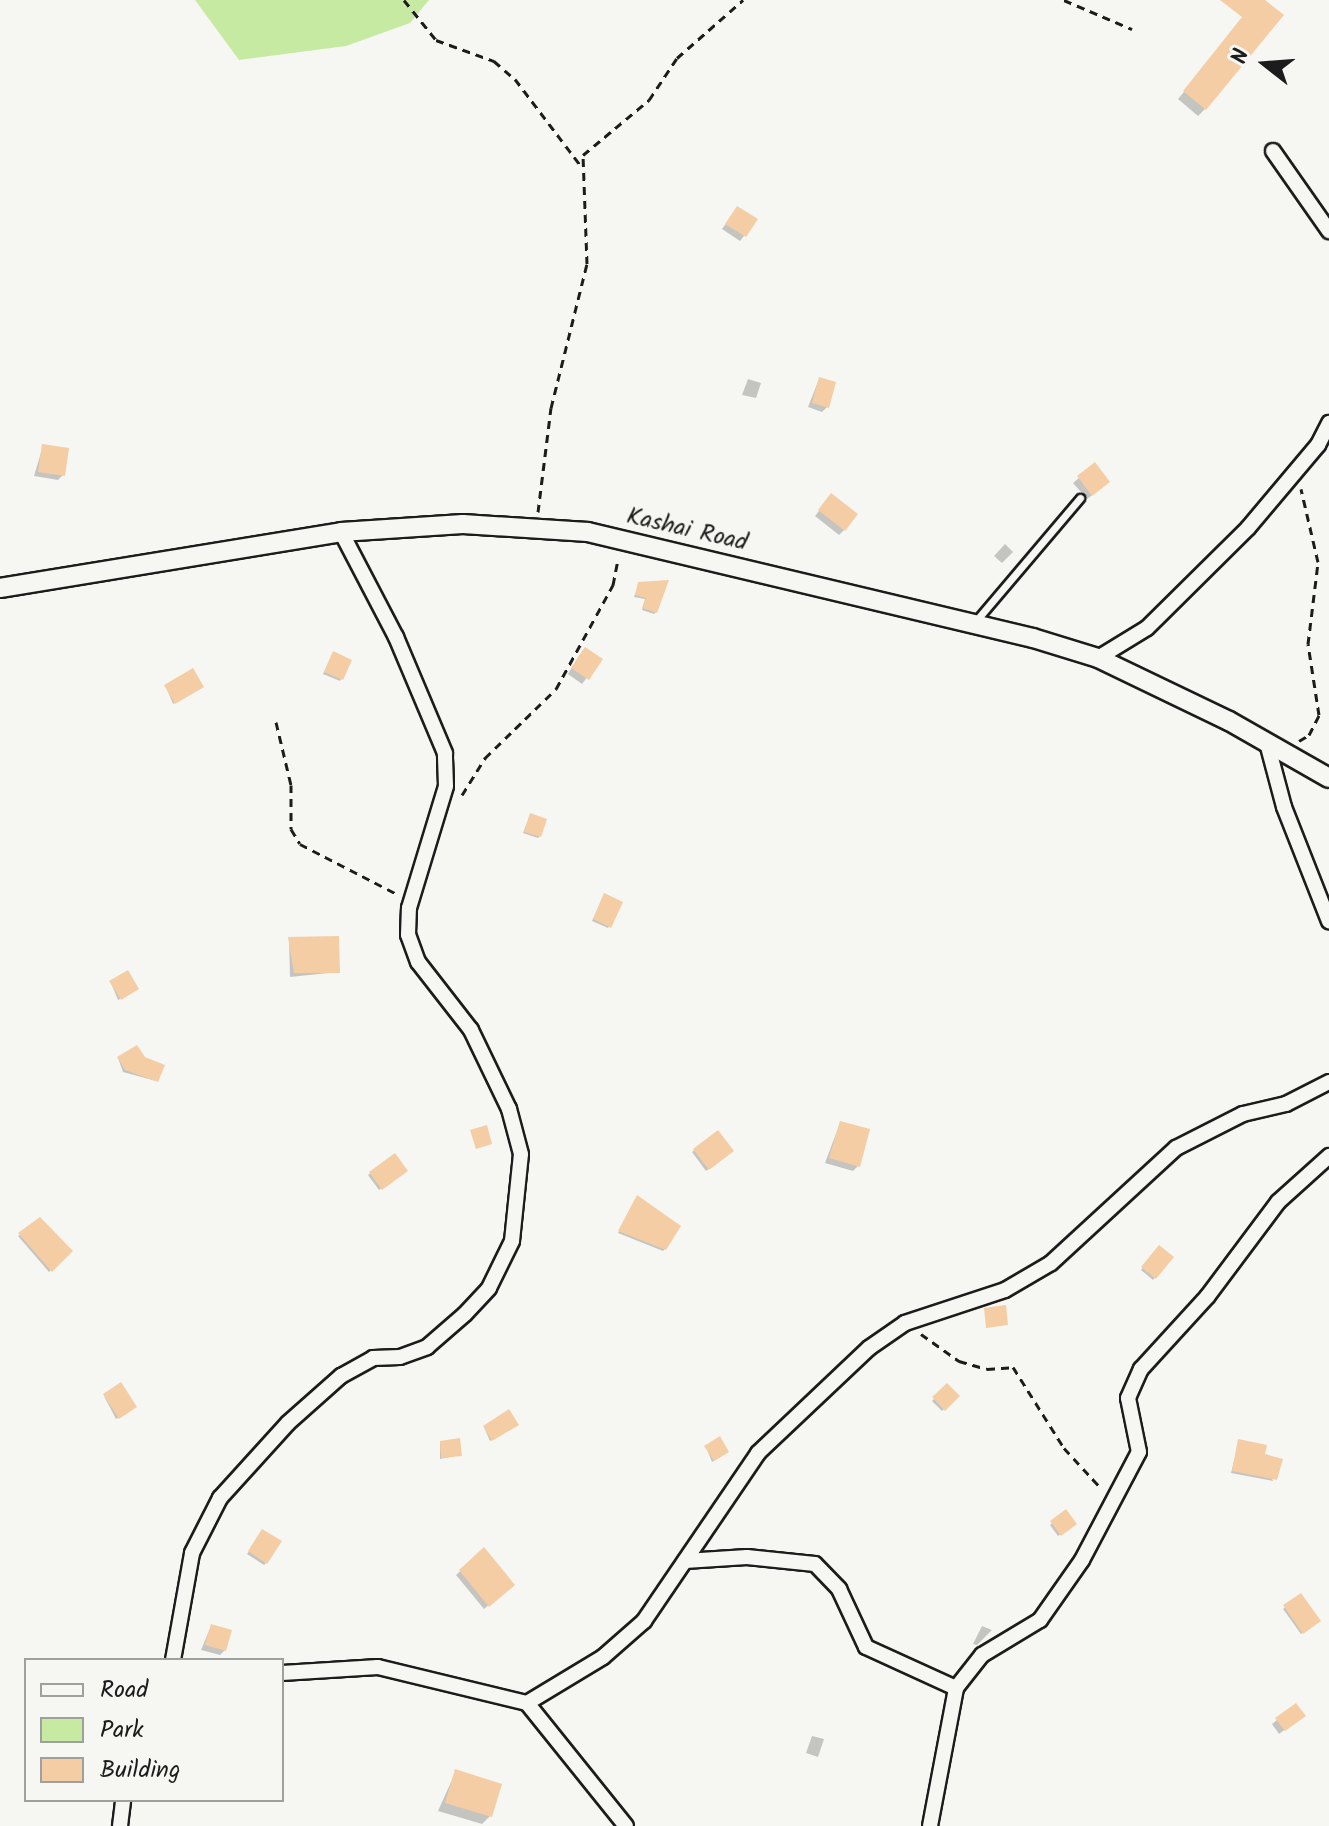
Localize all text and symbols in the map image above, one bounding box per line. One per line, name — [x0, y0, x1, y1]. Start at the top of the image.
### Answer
north arrow — [1225, 24, 1305, 104]
text: N — [1223, 45, 1260, 69]
street label: Kashai Road — [624, 502, 750, 558]
legend — [24, 1658, 284, 1802]
text: Road — [100, 1671, 148, 1710]
text: Park — [100, 1711, 144, 1750]
text: Building — [100, 1751, 180, 1790]

